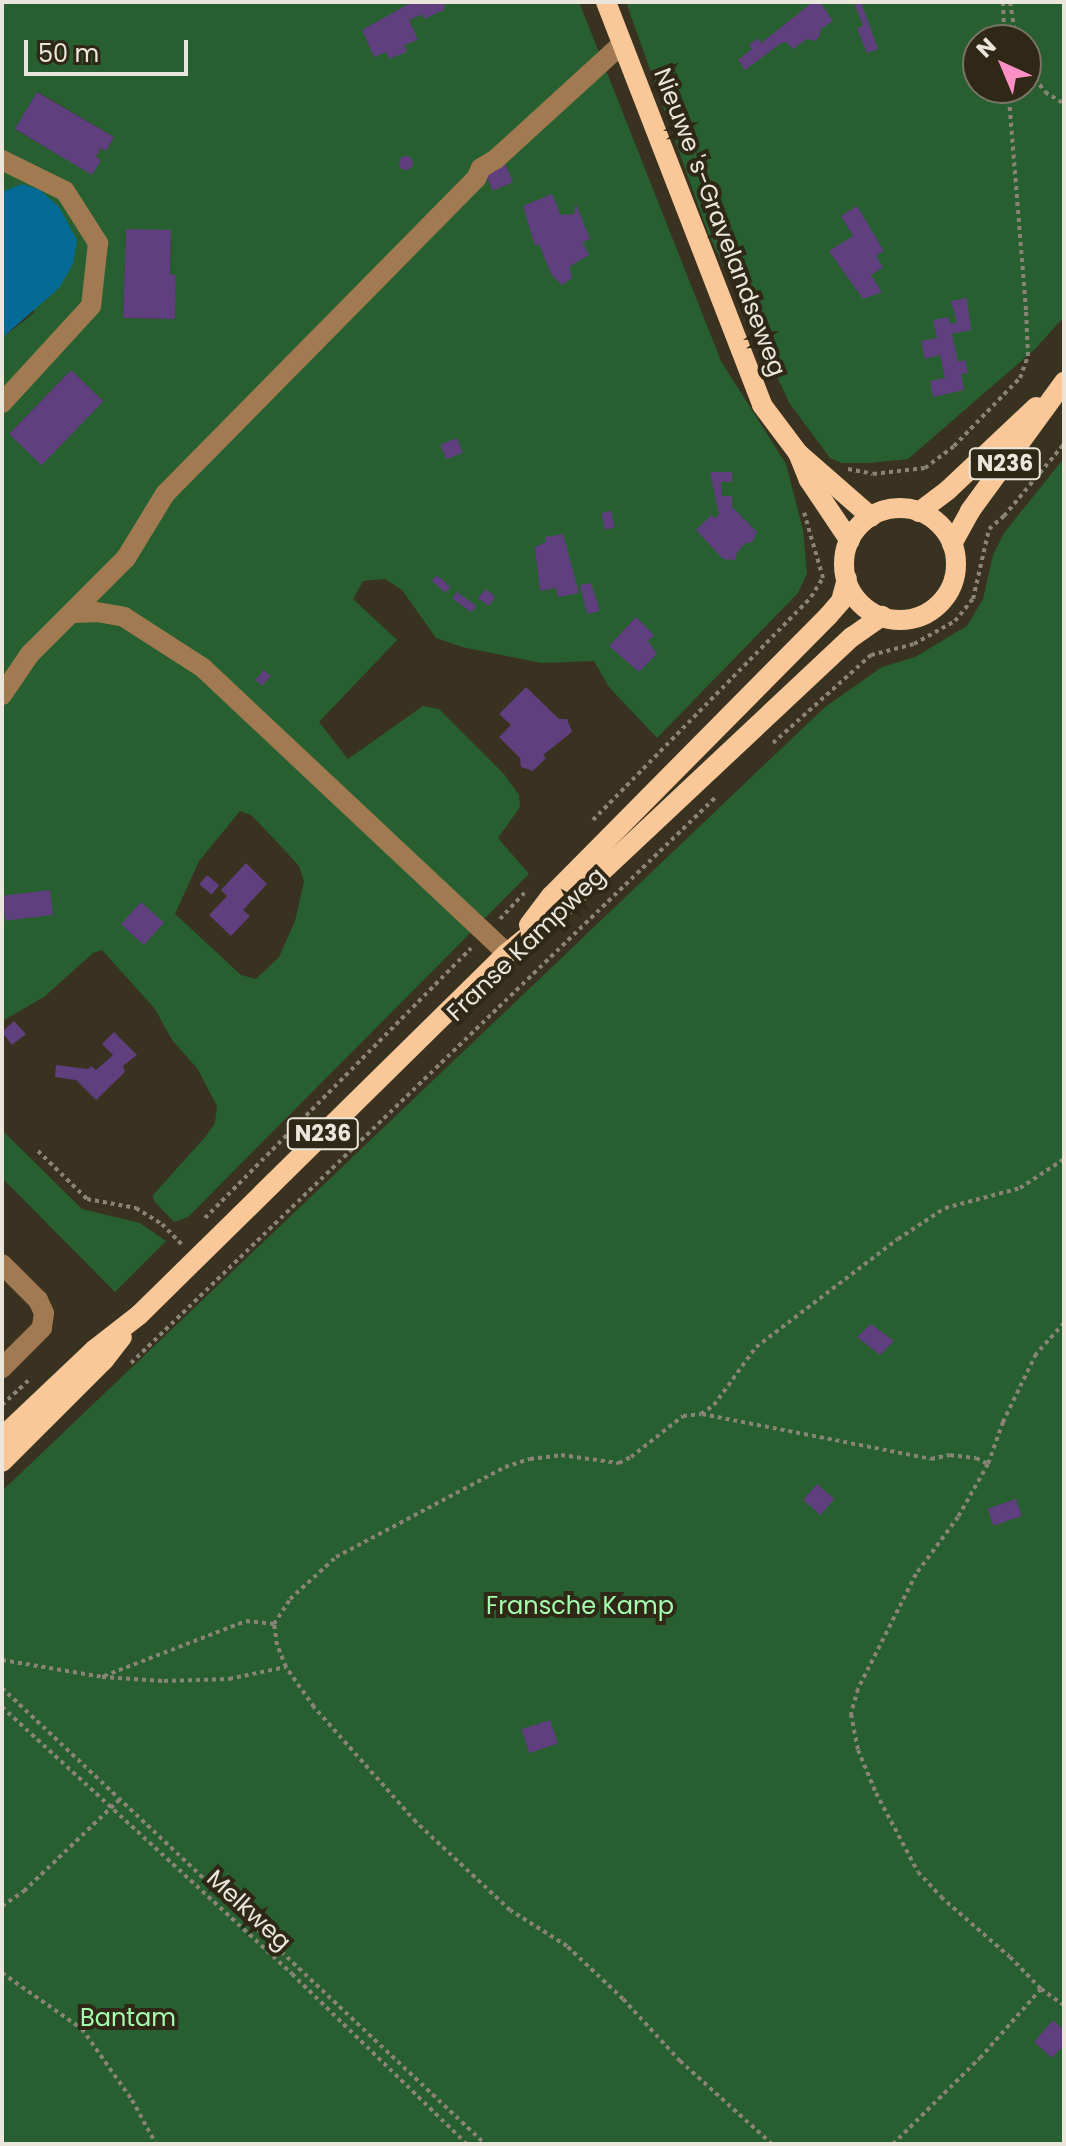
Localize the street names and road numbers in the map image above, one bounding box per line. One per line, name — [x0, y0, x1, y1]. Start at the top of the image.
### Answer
street label: Nieuwe 's-Gravelandseweg — [648, 64, 792, 380]
road number: N236 — [967, 446, 1043, 482]
street label: Franse Kampweg — [441, 861, 611, 1027]
road number: N236 — [285, 1116, 361, 1152]
street label: Melkweg — [201, 1864, 297, 1956]

